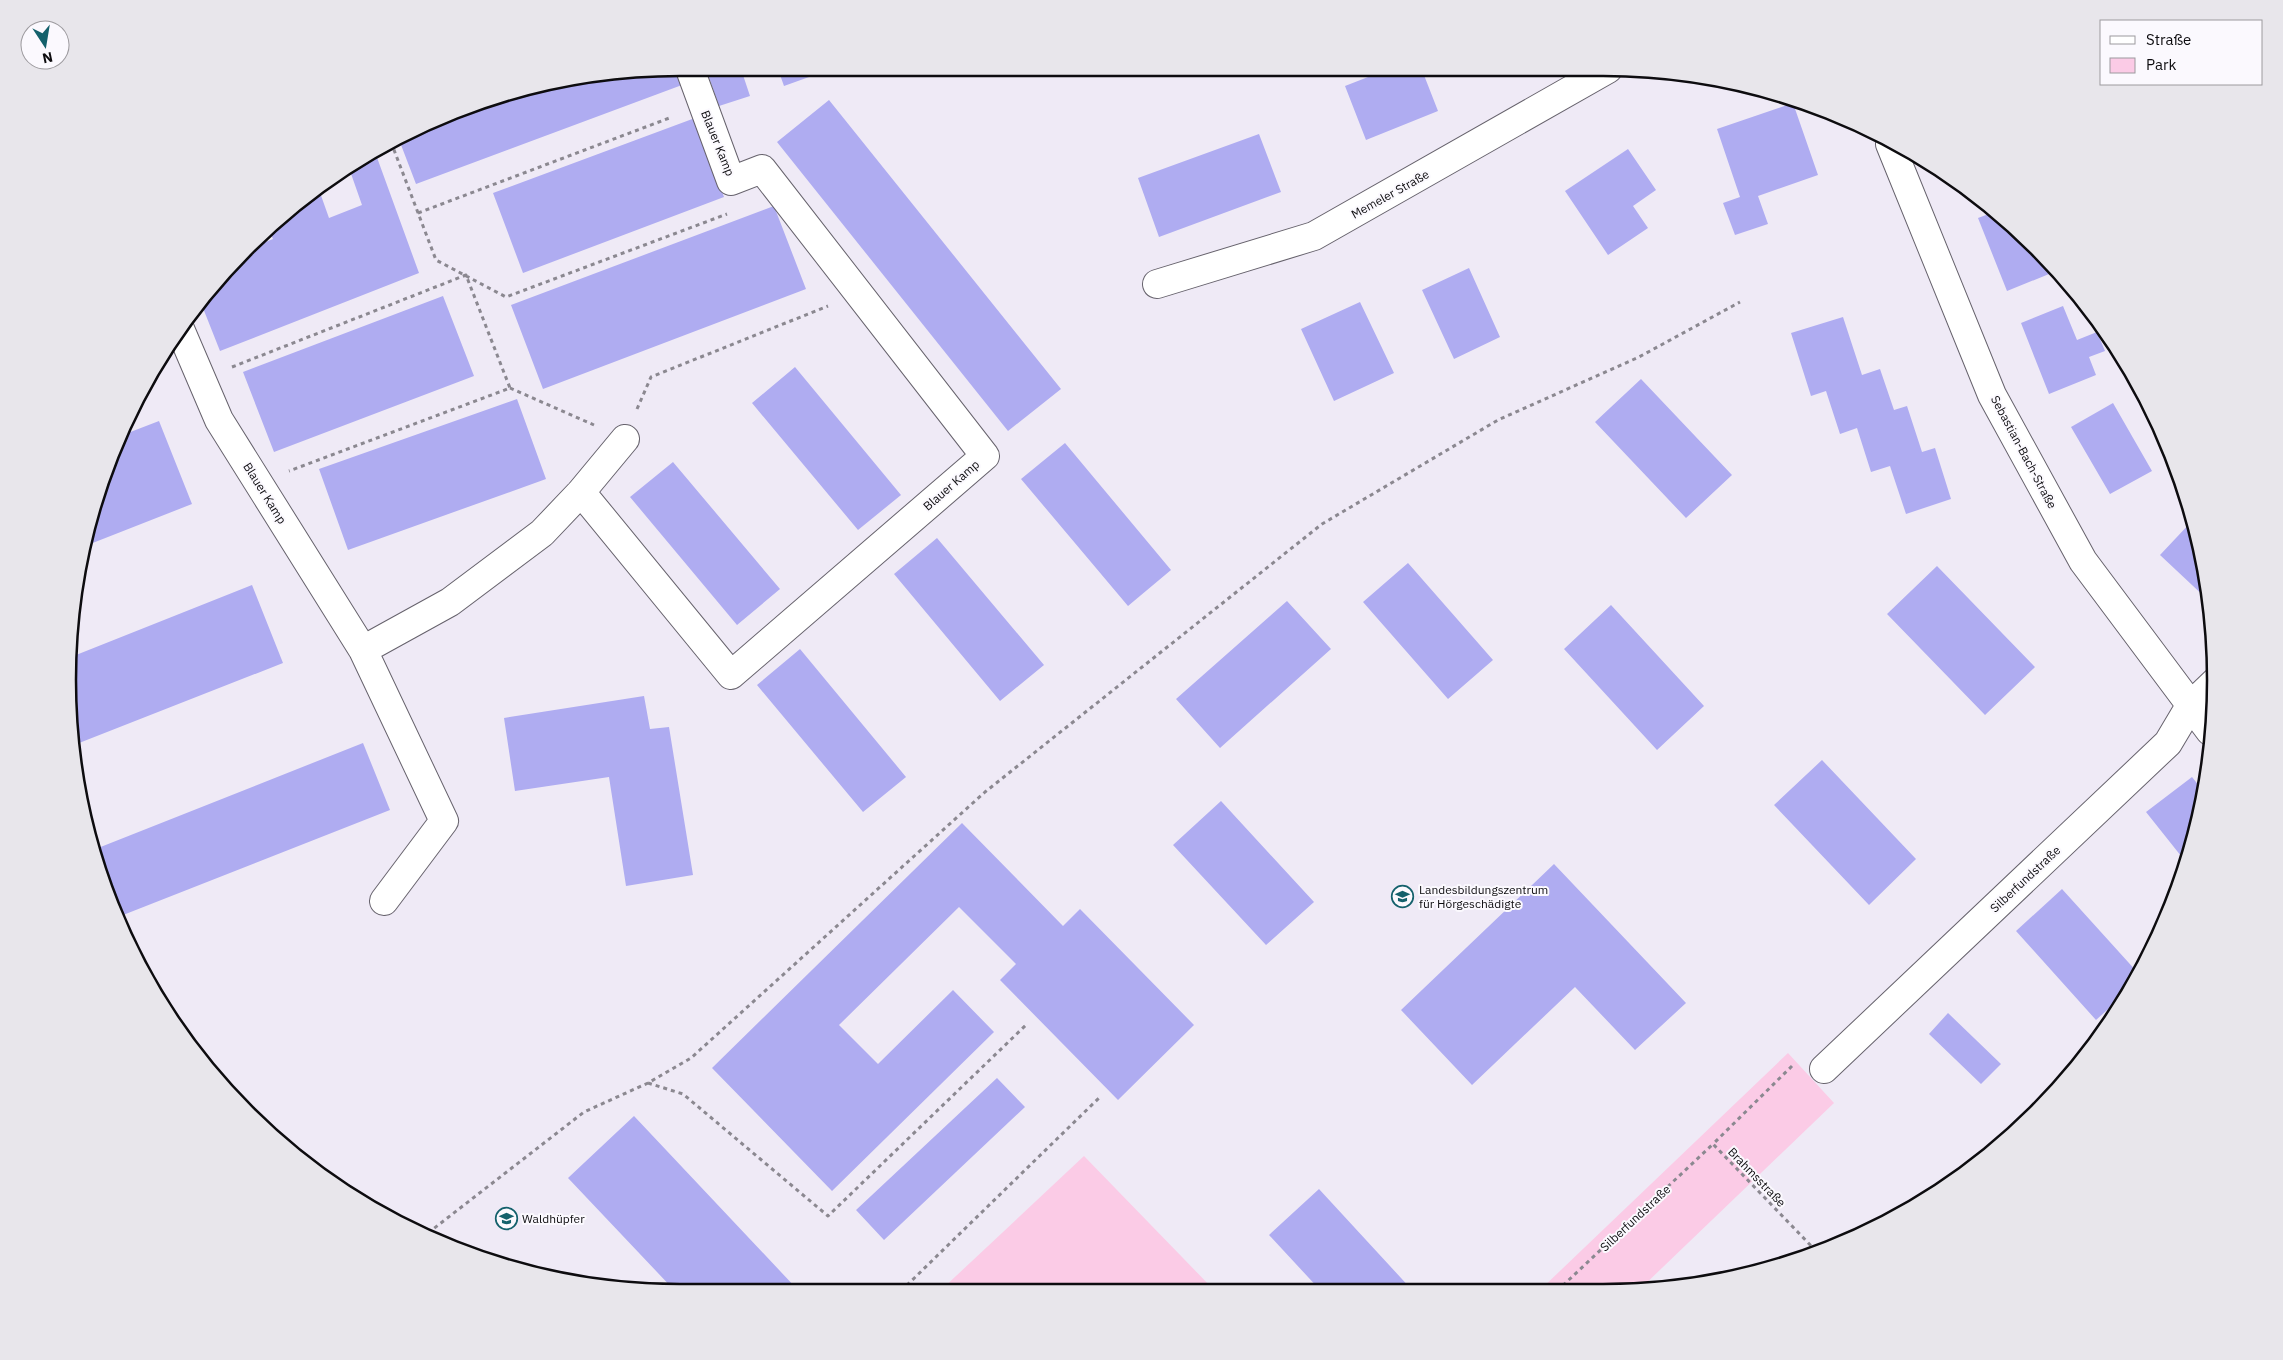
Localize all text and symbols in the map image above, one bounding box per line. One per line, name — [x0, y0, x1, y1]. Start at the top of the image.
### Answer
north arrow — [20, 20, 70, 70]
legend — [2100, 20, 2263, 85]
text: Straße — [2146, 30, 2191, 49]
text: N — [41, 48, 55, 68]
text: Park — [2146, 55, 2176, 74]
street label: Blauer Kamp — [698, 108, 738, 178]
street label: Memeler Straße — [1348, 166, 1432, 222]
street label: Sebastian-Bach-Straße — [1988, 393, 2060, 511]
street label: Blauer Kamp — [920, 457, 982, 513]
street label: Blauer Kamp — [240, 460, 290, 526]
street label: Silberfundstraße — [1987, 842, 2064, 915]
place label: Landesbildungszentrum für Hörgeschädigte — [1419, 882, 1548, 911]
school or university icon: Landesbildungszentrum für Hörgeschädigte — [1391, 884, 1415, 908]
street label: Brahmsstraße — [1725, 1144, 1789, 1210]
street label: Silberfundstraße — [1597, 1181, 1674, 1254]
school or university icon: Waldhüpfer — [494, 1206, 518, 1230]
place label: Waldhüpfer — [522, 1211, 585, 1226]

